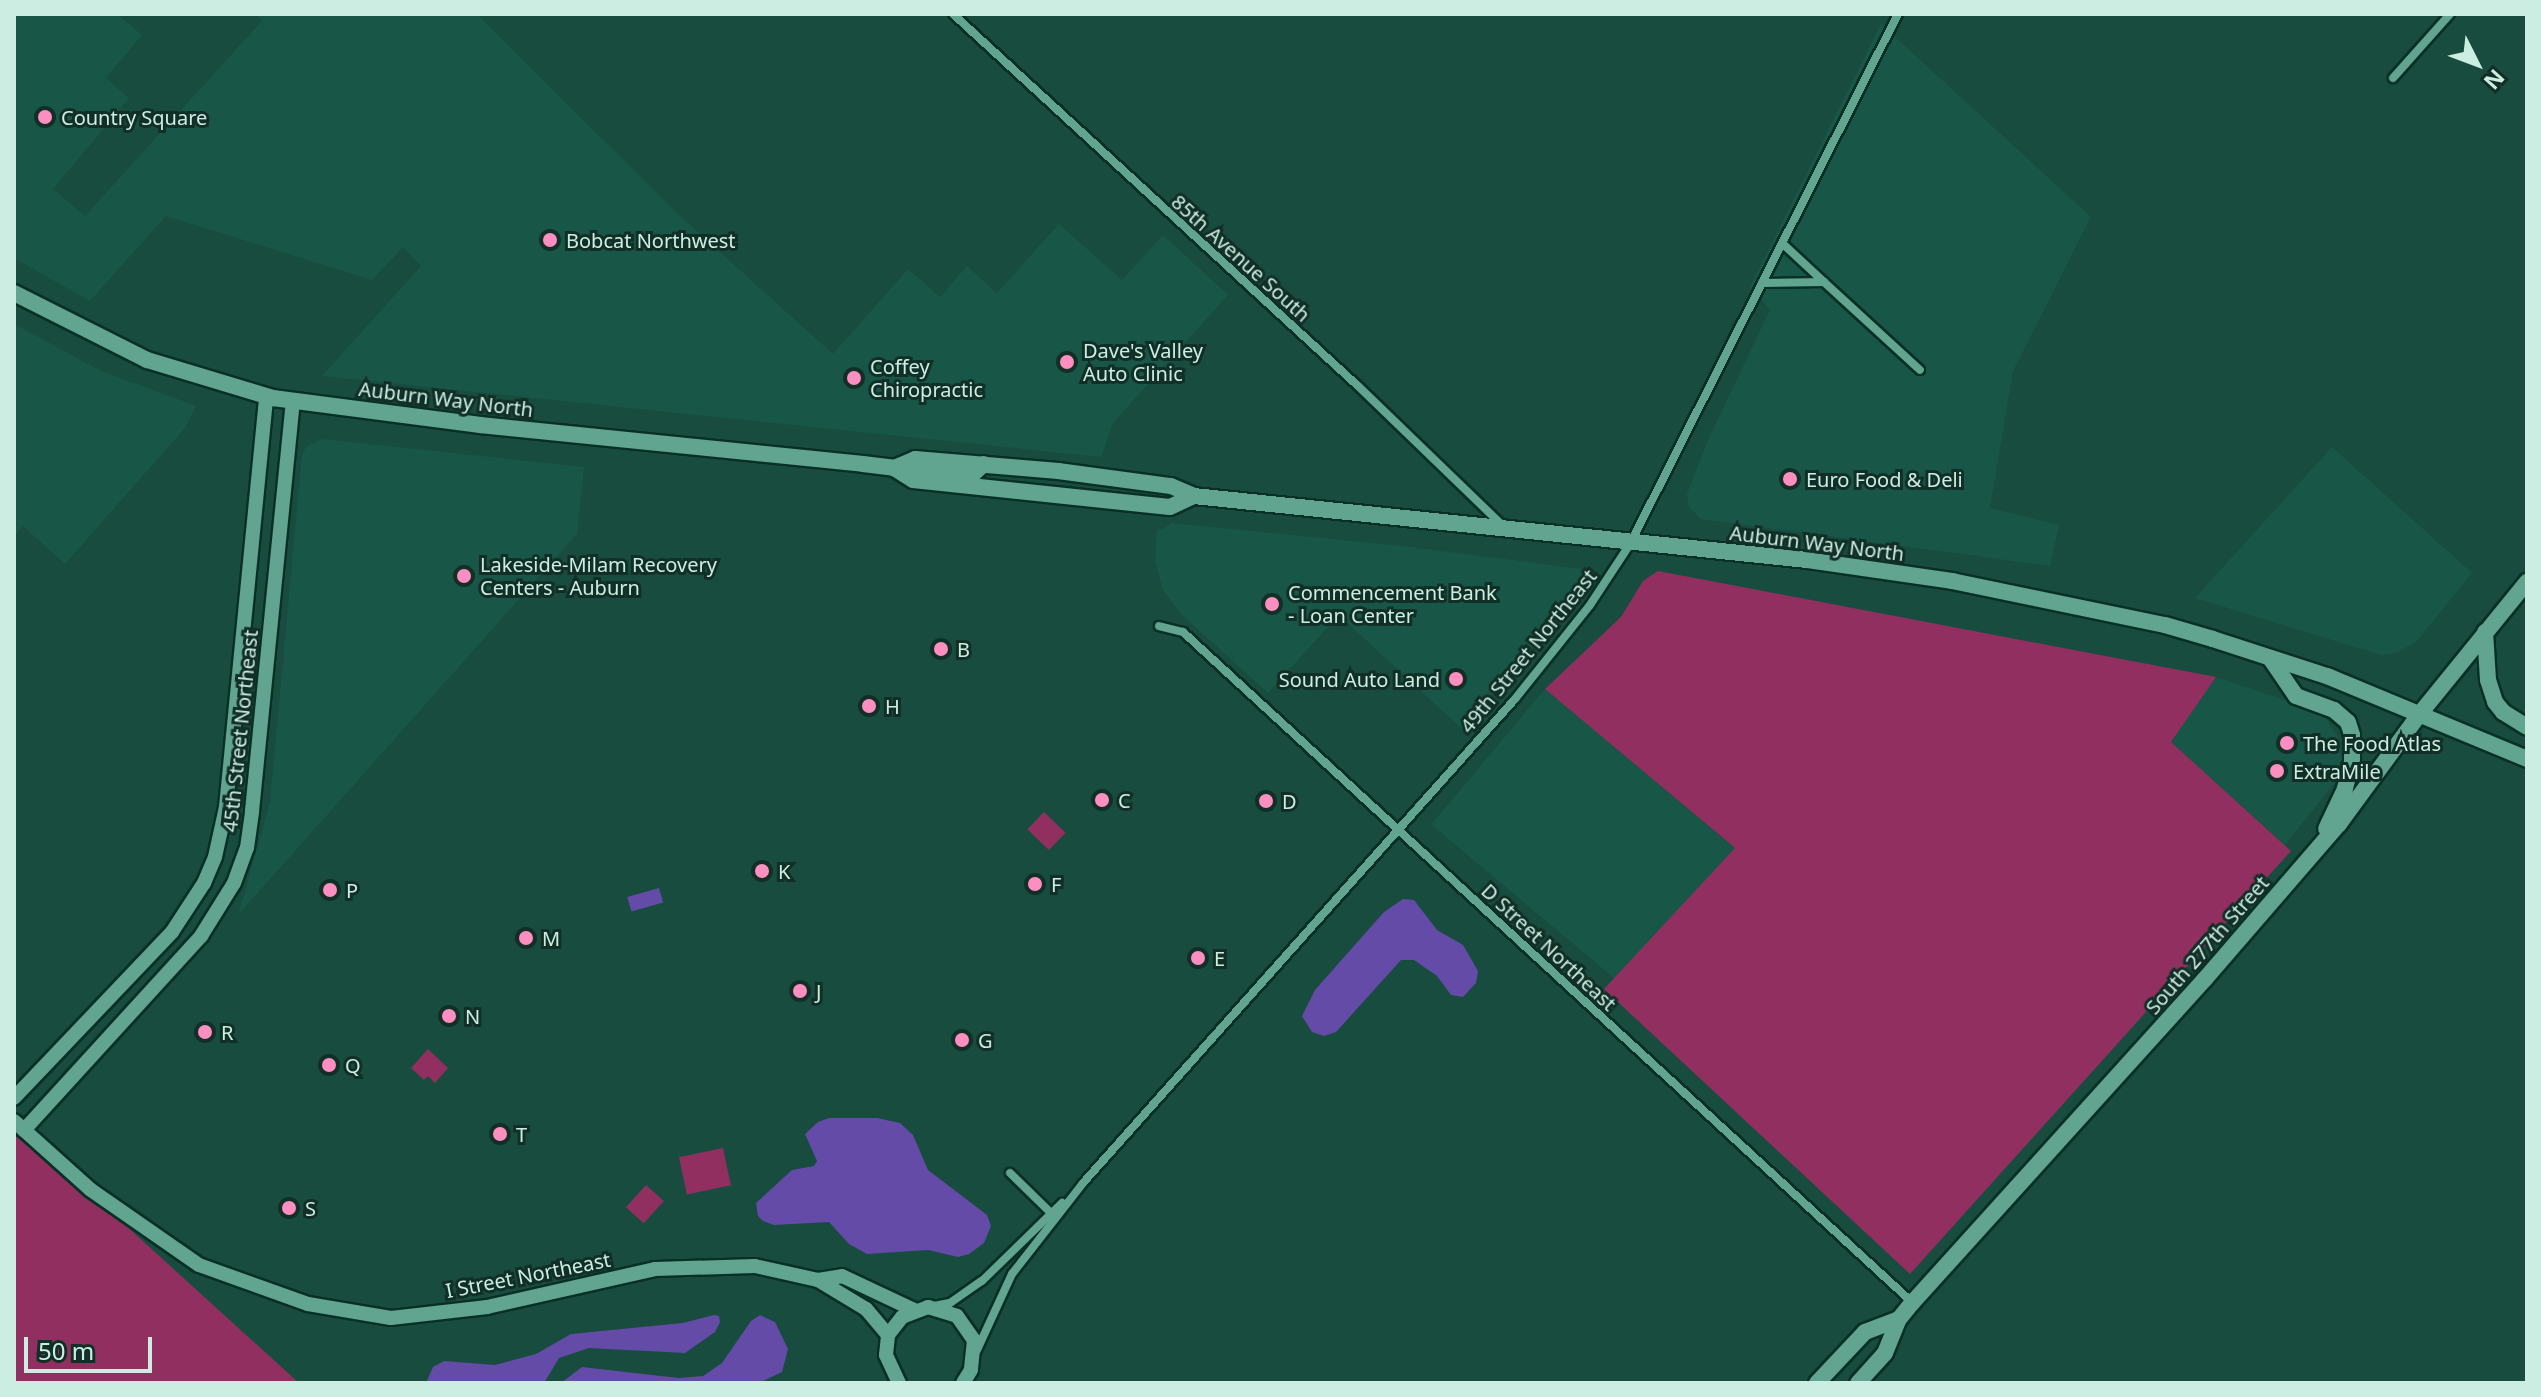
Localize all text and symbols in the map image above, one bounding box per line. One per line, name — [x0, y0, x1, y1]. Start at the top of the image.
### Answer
north arrow — [2437, 24, 2517, 104]
text: N — [2478, 63, 2512, 97]
place label: Country Square — [61, 105, 207, 129]
marker: Country Square — [36, 108, 54, 126]
street label: 85th Avenue South — [1167, 189, 1315, 327]
place label: Bobcat Northwest — [566, 228, 736, 252]
marker: Bobcat Northwest — [541, 231, 559, 249]
place label: Dave's Valley Auto Clinic — [1083, 338, 1203, 385]
marker: Dave's Valley Auto Clinic — [1058, 353, 1076, 371]
place label: Coffey Chiropractic — [870, 354, 983, 401]
marker: Coffey Chiropractic — [845, 369, 863, 387]
street label: Auburn Way North — [357, 376, 535, 422]
place label: Euro Food & Deli — [1806, 467, 1963, 491]
marker: Euro Food & Deli — [1781, 470, 1799, 488]
street label: Auburn Way North — [1728, 520, 1906, 566]
place label: Lakeside-Milam Recovery Centers - Auburn — [480, 552, 717, 599]
street label: 49th Street Northeast — [1455, 565, 1601, 737]
marker: Lakeside-Milam Recovery Centers - Auburn — [455, 567, 473, 585]
place label: Commencement Bank - Loan Center — [1288, 580, 1497, 627]
marker: Commencement Bank - Loan Center — [1263, 595, 1281, 613]
street label: 45th Street Northeast — [217, 629, 263, 833]
place label: B — [957, 637, 970, 661]
marker: B — [932, 640, 950, 658]
place label: Sound Auto Land — [1279, 667, 1440, 691]
marker: Sound Auto Land — [1447, 670, 1465, 688]
place label: H — [885, 694, 900, 718]
marker: H — [860, 697, 878, 715]
place label: The Food Atlas — [2303, 731, 2441, 755]
marker: The Food Atlas — [2278, 734, 2296, 752]
place label: ExtraMile — [2293, 759, 2381, 783]
marker: ExtraMile — [2268, 762, 2286, 780]
place label: C — [1118, 788, 1131, 812]
place label: D — [1282, 789, 1297, 813]
marker: C — [1093, 791, 1111, 809]
marker: D — [1257, 792, 1275, 810]
place label: K — [778, 859, 790, 883]
marker: K — [753, 862, 771, 880]
street label: South 277th Street — [2140, 871, 2274, 1019]
place label: F — [1051, 872, 1061, 896]
marker: F — [1026, 875, 1044, 893]
place label: P — [346, 878, 358, 902]
street label: D Street Northeast — [1477, 878, 1621, 1016]
marker: P — [321, 881, 339, 899]
place label: M — [542, 926, 560, 950]
marker: M — [517, 929, 535, 947]
place label: E — [1214, 946, 1225, 970]
marker: E — [1189, 949, 1207, 967]
place label: J — [816, 979, 821, 1003]
marker: J — [791, 982, 809, 1000]
place label: N — [465, 1004, 480, 1028]
marker: N — [440, 1007, 458, 1025]
place label: R — [221, 1020, 233, 1044]
marker: R — [196, 1023, 214, 1041]
place label: G — [978, 1028, 993, 1052]
marker: G — [953, 1031, 971, 1049]
place label: Q — [345, 1053, 361, 1077]
marker: Q — [320, 1056, 338, 1074]
place label: T — [516, 1122, 527, 1146]
marker: T — [491, 1125, 509, 1143]
place label: S — [305, 1196, 316, 1220]
marker: S — [280, 1199, 298, 1217]
street label: I Street Northeast — [444, 1247, 612, 1303]
scale bar — [28, 1321, 156, 1371]
text: 50 m — [38, 1334, 94, 1367]

